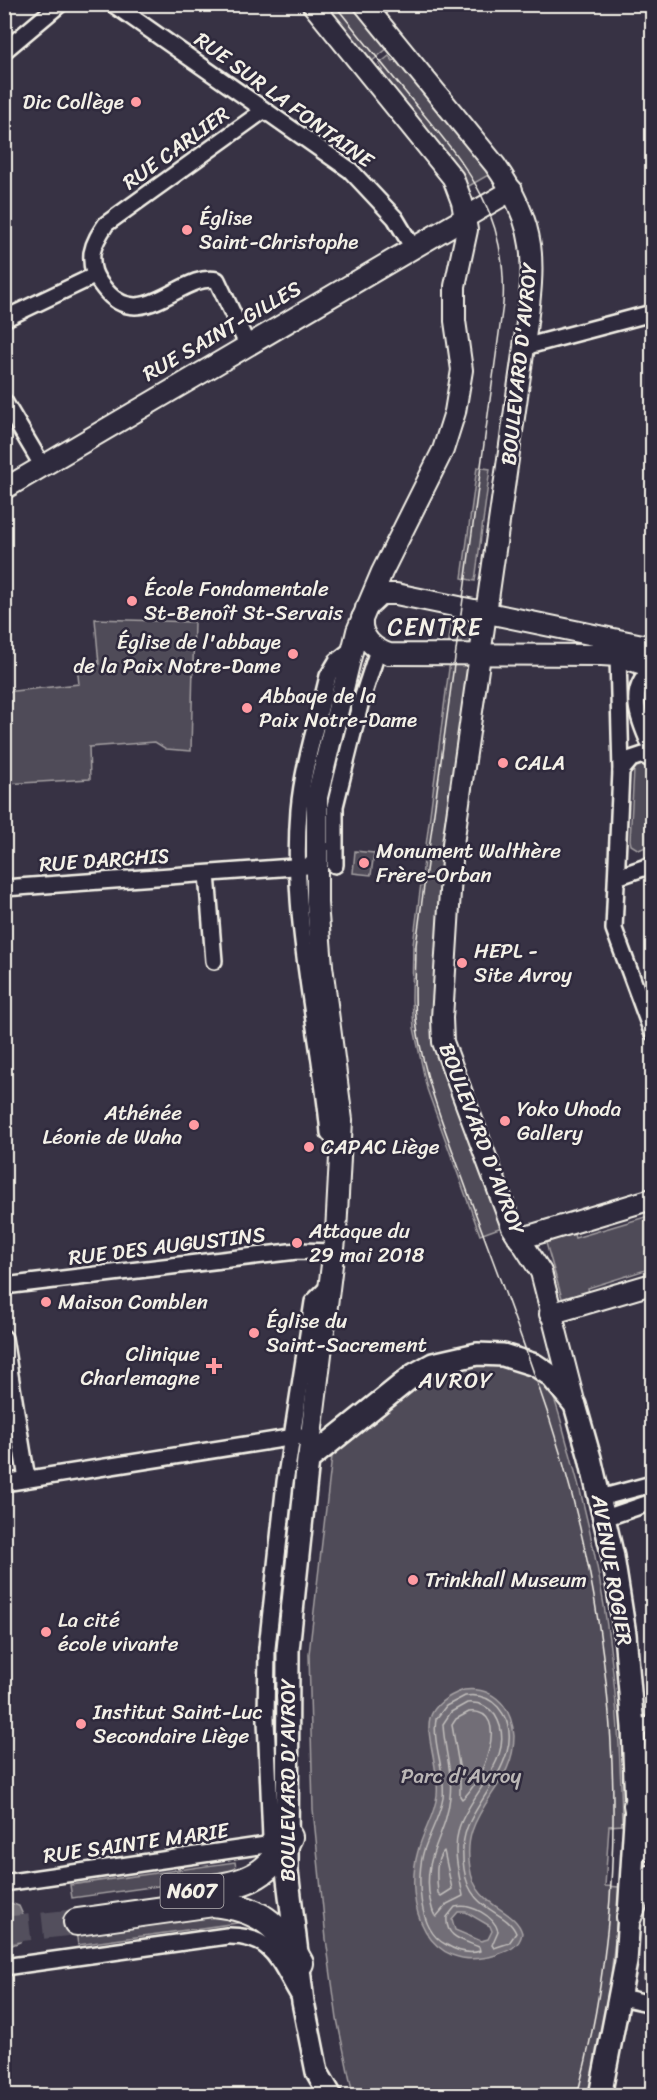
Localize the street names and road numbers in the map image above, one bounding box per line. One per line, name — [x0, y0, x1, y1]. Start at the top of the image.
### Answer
street label: RUE SUR LA FONTAINE — [186, 22, 383, 179]
street label: RUE CARLIER — [114, 96, 238, 200]
street label: BOULEVARD D'AVROY — [489, 260, 549, 467]
street label: RUE SAINT-GILLES — [135, 270, 309, 392]
street label: RUE DARCHIS — [38, 837, 170, 883]
street label: BOULEVARD D'AVROY — [428, 1037, 536, 1241]
street label: RUE DES AUGUSTINS — [66, 1215, 268, 1277]
street label: AVENUE ROGIER — [580, 1490, 644, 1649]
street label: BOULEVARD D'AVROY — [269, 1678, 307, 1882]
street label: RUE SAINTE MARIE — [41, 1811, 232, 1875]
road number: N607 — [160, 1874, 224, 1908]

